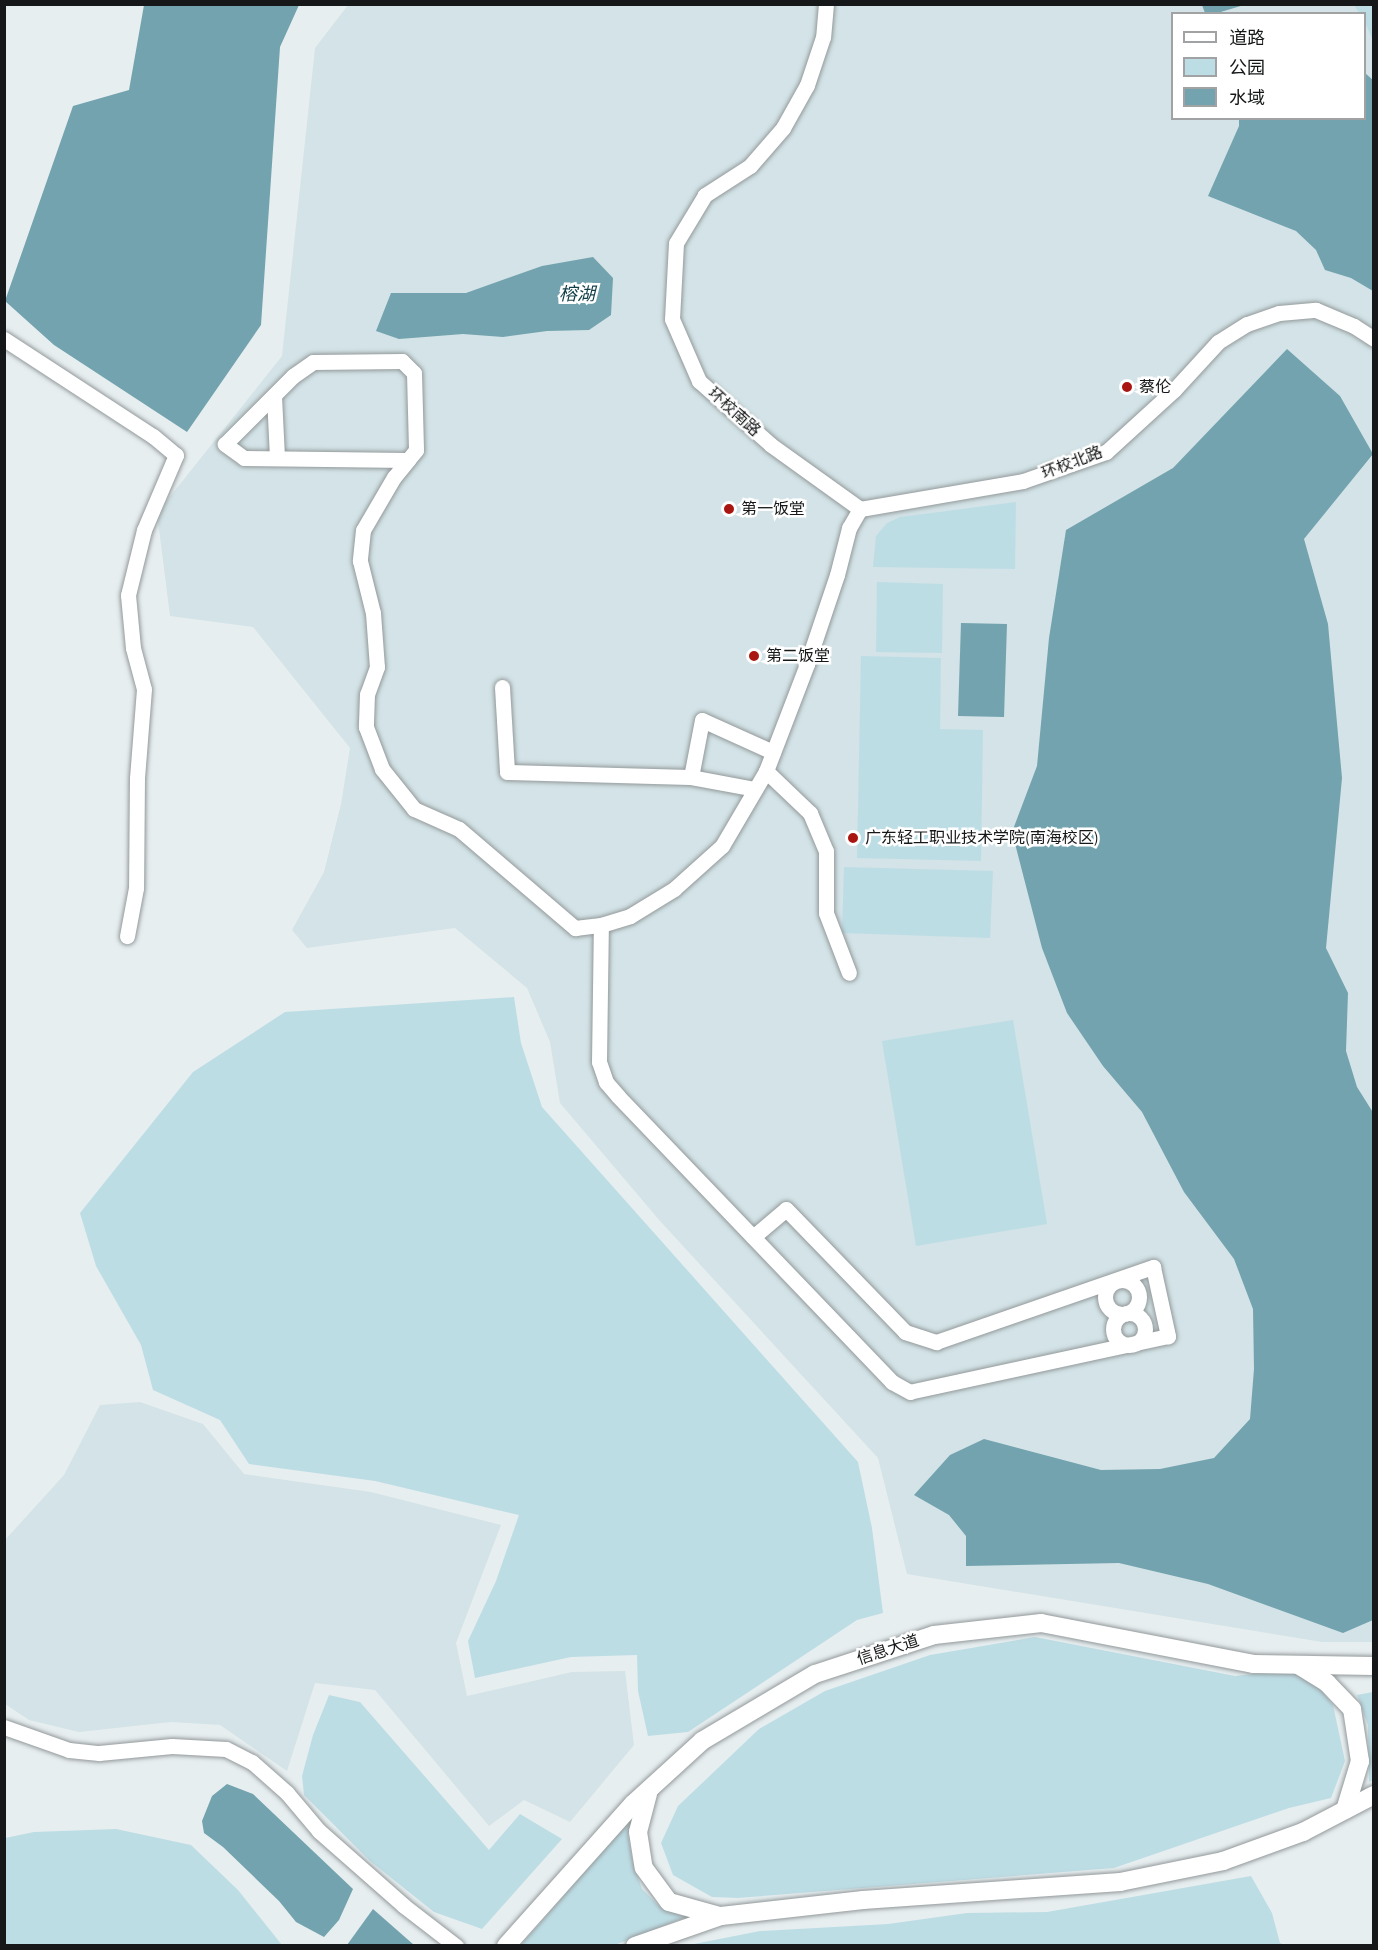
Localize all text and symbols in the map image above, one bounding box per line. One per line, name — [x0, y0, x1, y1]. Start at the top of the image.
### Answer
legend — [1171, 12, 1366, 120]
text: 道路 — [1229, 26, 1265, 51]
text: 公园 — [1229, 56, 1265, 81]
text: 水域 — [1229, 86, 1265, 111]
water label: 榕湖 — [559, 284, 595, 306]
place label: 蔡伦 — [1139, 377, 1171, 397]
marker: 蔡伦 — [1120, 380, 1134, 394]
street label: 环校南路 — [704, 383, 764, 441]
street label: 环校北路 — [1039, 443, 1105, 483]
place label: 第一饭堂 — [741, 499, 805, 519]
marker: 第一饭堂 — [722, 502, 736, 516]
place label: 第二饭堂 — [766, 646, 830, 666]
marker: 第二饭堂 — [747, 649, 761, 663]
place label: 广东轻工职业技术学院(南海校区) — [865, 828, 1099, 848]
marker: 广东轻工职业技术学院(南海校区) — [846, 831, 860, 845]
street label: 信息大道 — [855, 1631, 921, 1669]

